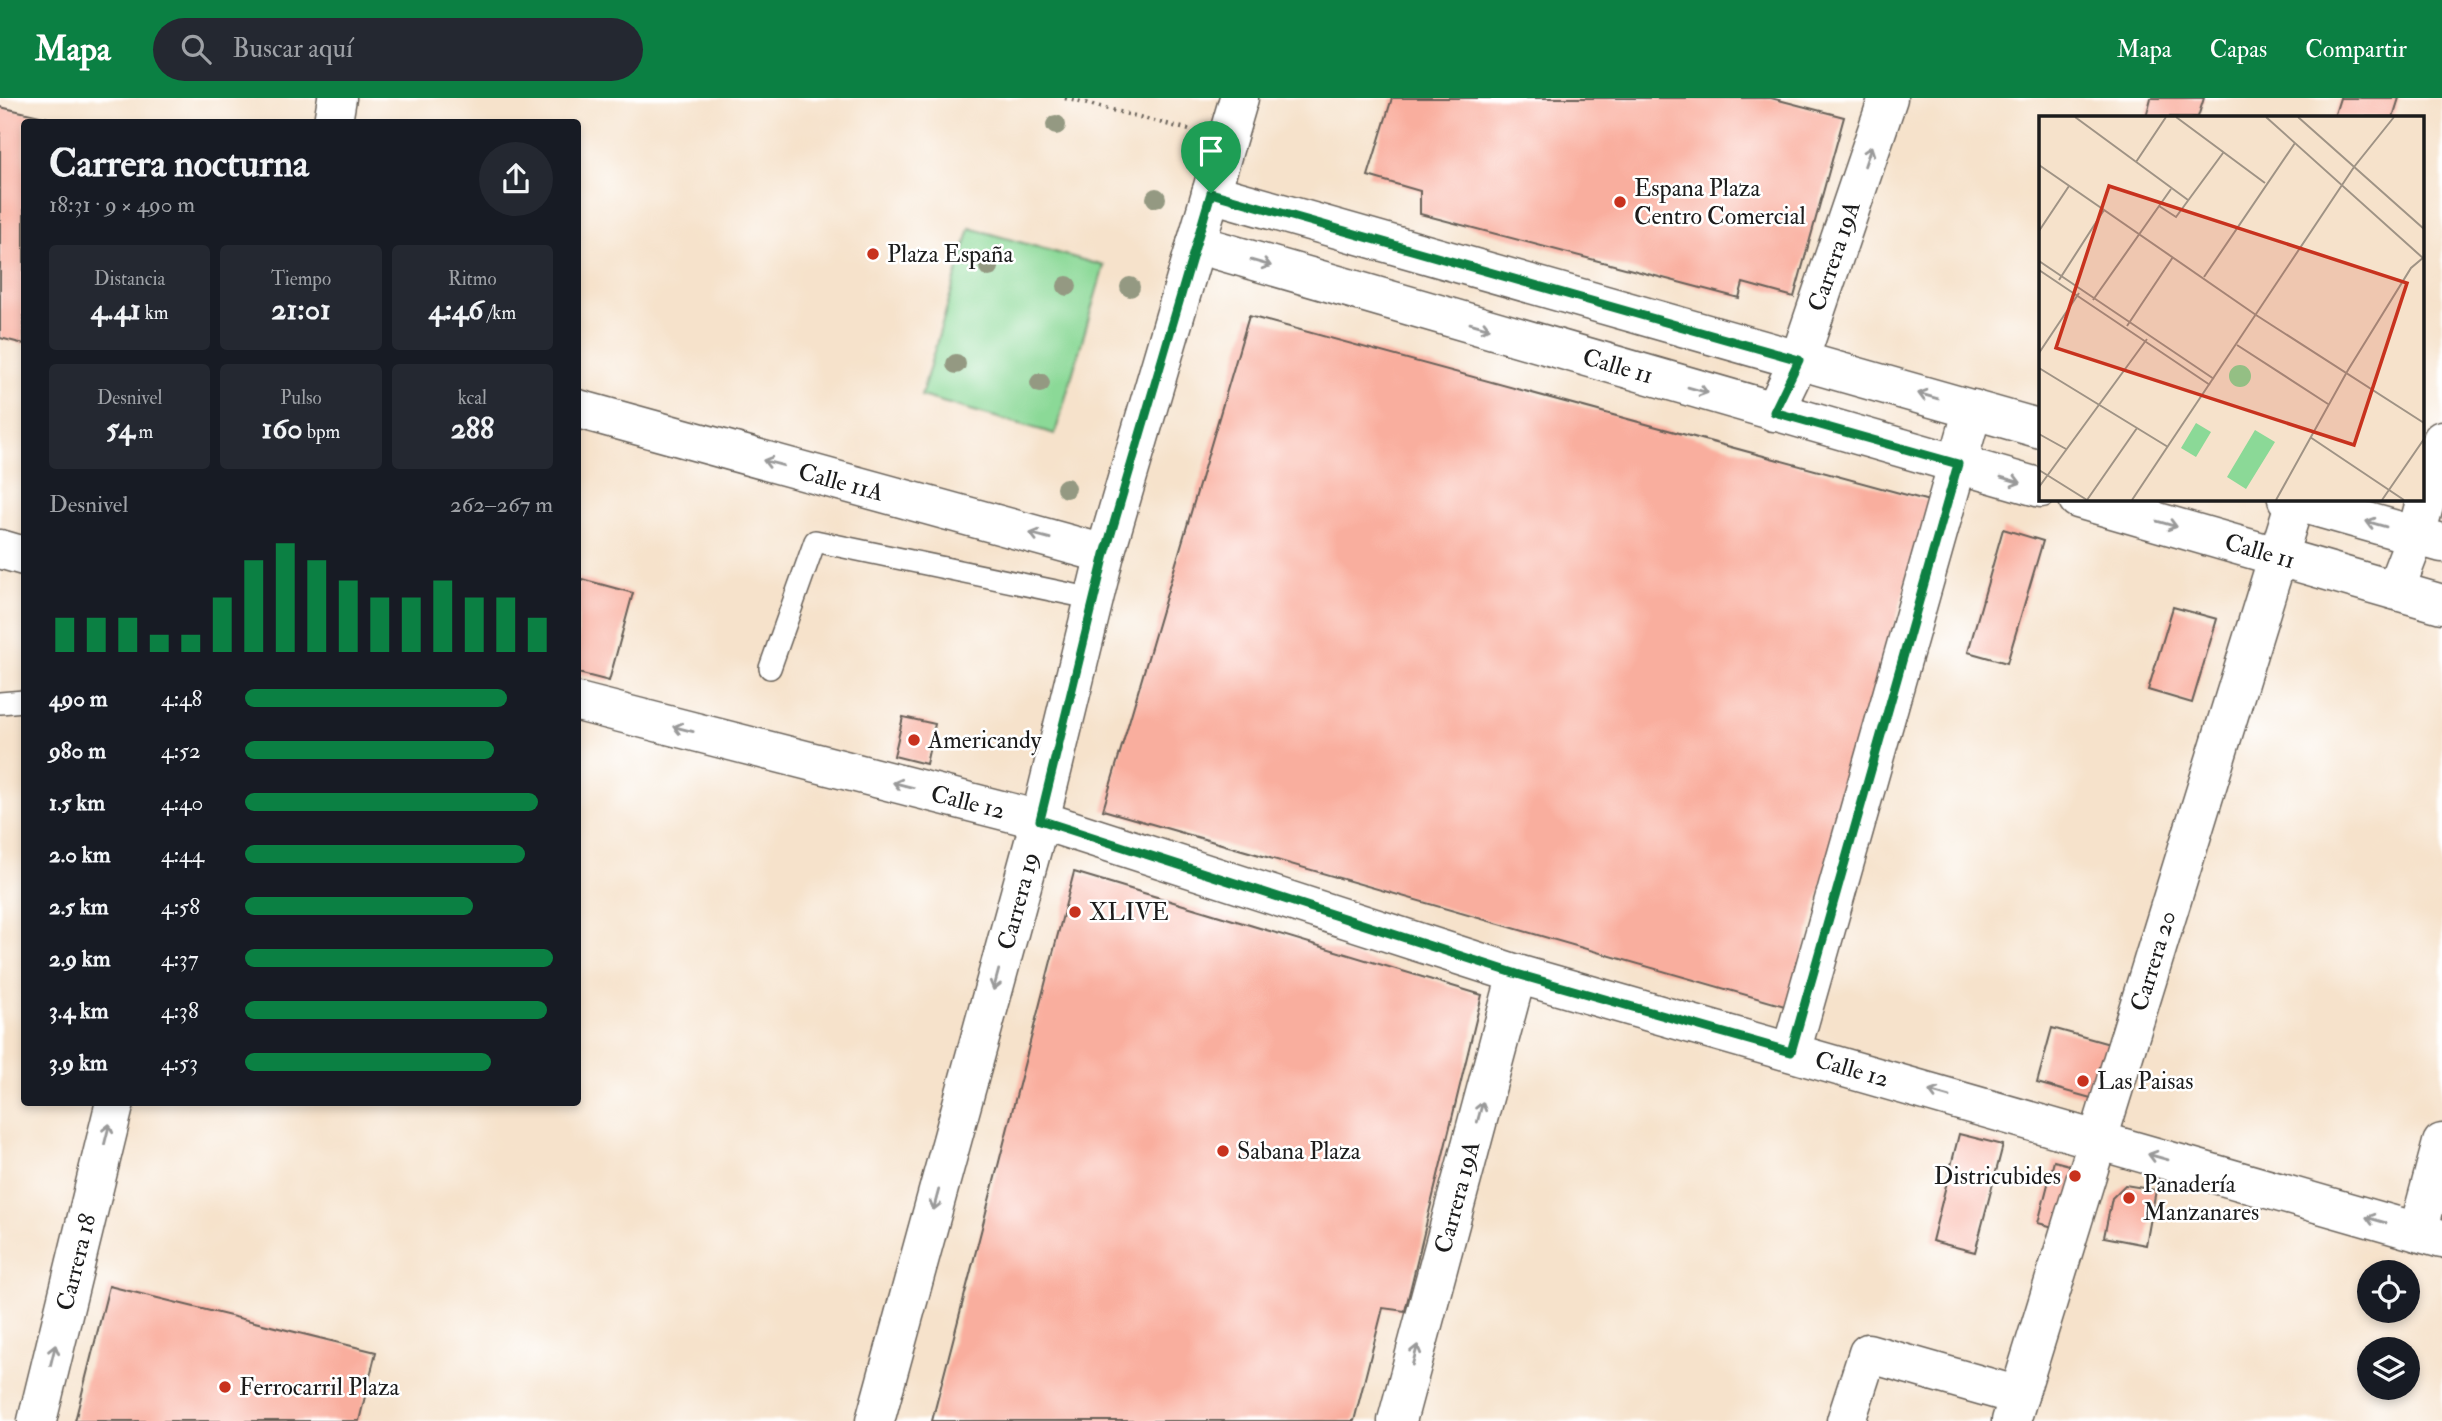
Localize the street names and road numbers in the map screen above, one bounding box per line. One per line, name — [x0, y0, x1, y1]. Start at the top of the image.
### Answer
street label: Carrera 19A — [1801, 197, 1868, 316]
street label: Calle 11 — [1579, 342, 1657, 391]
street label: Calle 11A — [795, 456, 887, 509]
street label: Calle 11 — [2221, 527, 2299, 576]
street label: Calle 12 — [928, 778, 1008, 827]
street label: Carrera 19 — [991, 849, 1046, 953]
street label: Carrera 20 — [2124, 907, 2183, 1015]
street label: Calle 12 — [1811, 1044, 1892, 1095]
street label: Carrera 19A — [1428, 1138, 1487, 1257]
street label: Carrera 18 — [49, 1210, 103, 1314]

